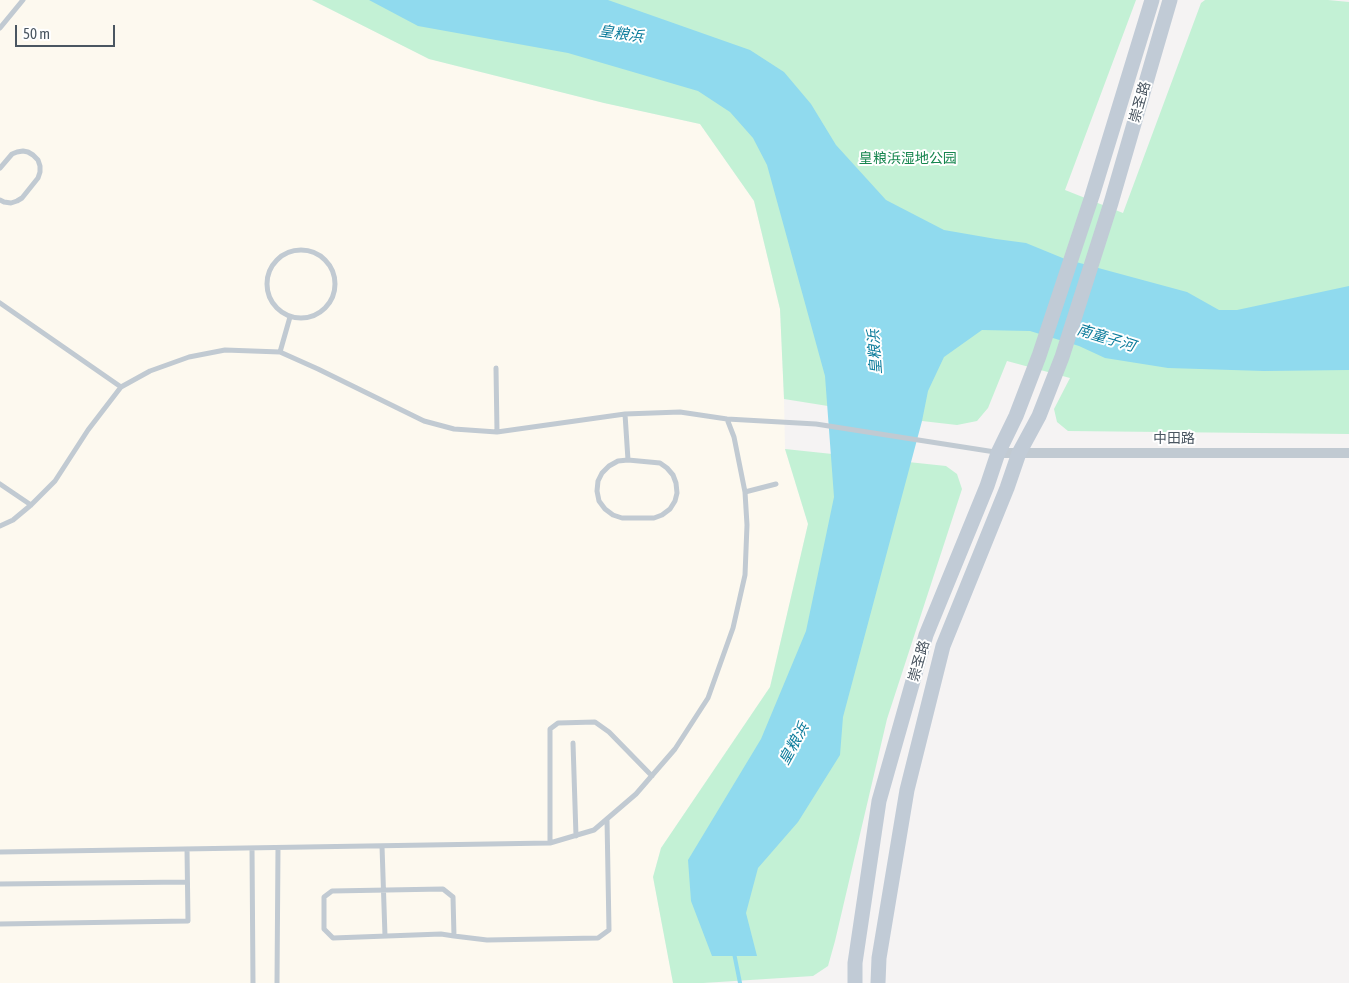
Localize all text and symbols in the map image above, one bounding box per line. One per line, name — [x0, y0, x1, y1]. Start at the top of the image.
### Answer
scale bar — [18, 15, 118, 47]
water label: 皇粮浜 — [597, 22, 645, 46]
text: 50 m — [23, 25, 50, 42]
street label: 崇圣路 — [1126, 79, 1154, 125]
park label: 皇粮浜湿地公园 — [859, 151, 957, 167]
water label: 南童子河 — [1075, 321, 1137, 355]
water label: 皇粮浜 — [864, 329, 886, 375]
street label: 中田路 — [1153, 431, 1195, 447]
street label: 崇圣路 — [905, 638, 933, 684]
water label: 皇粮浜 — [775, 720, 813, 768]

